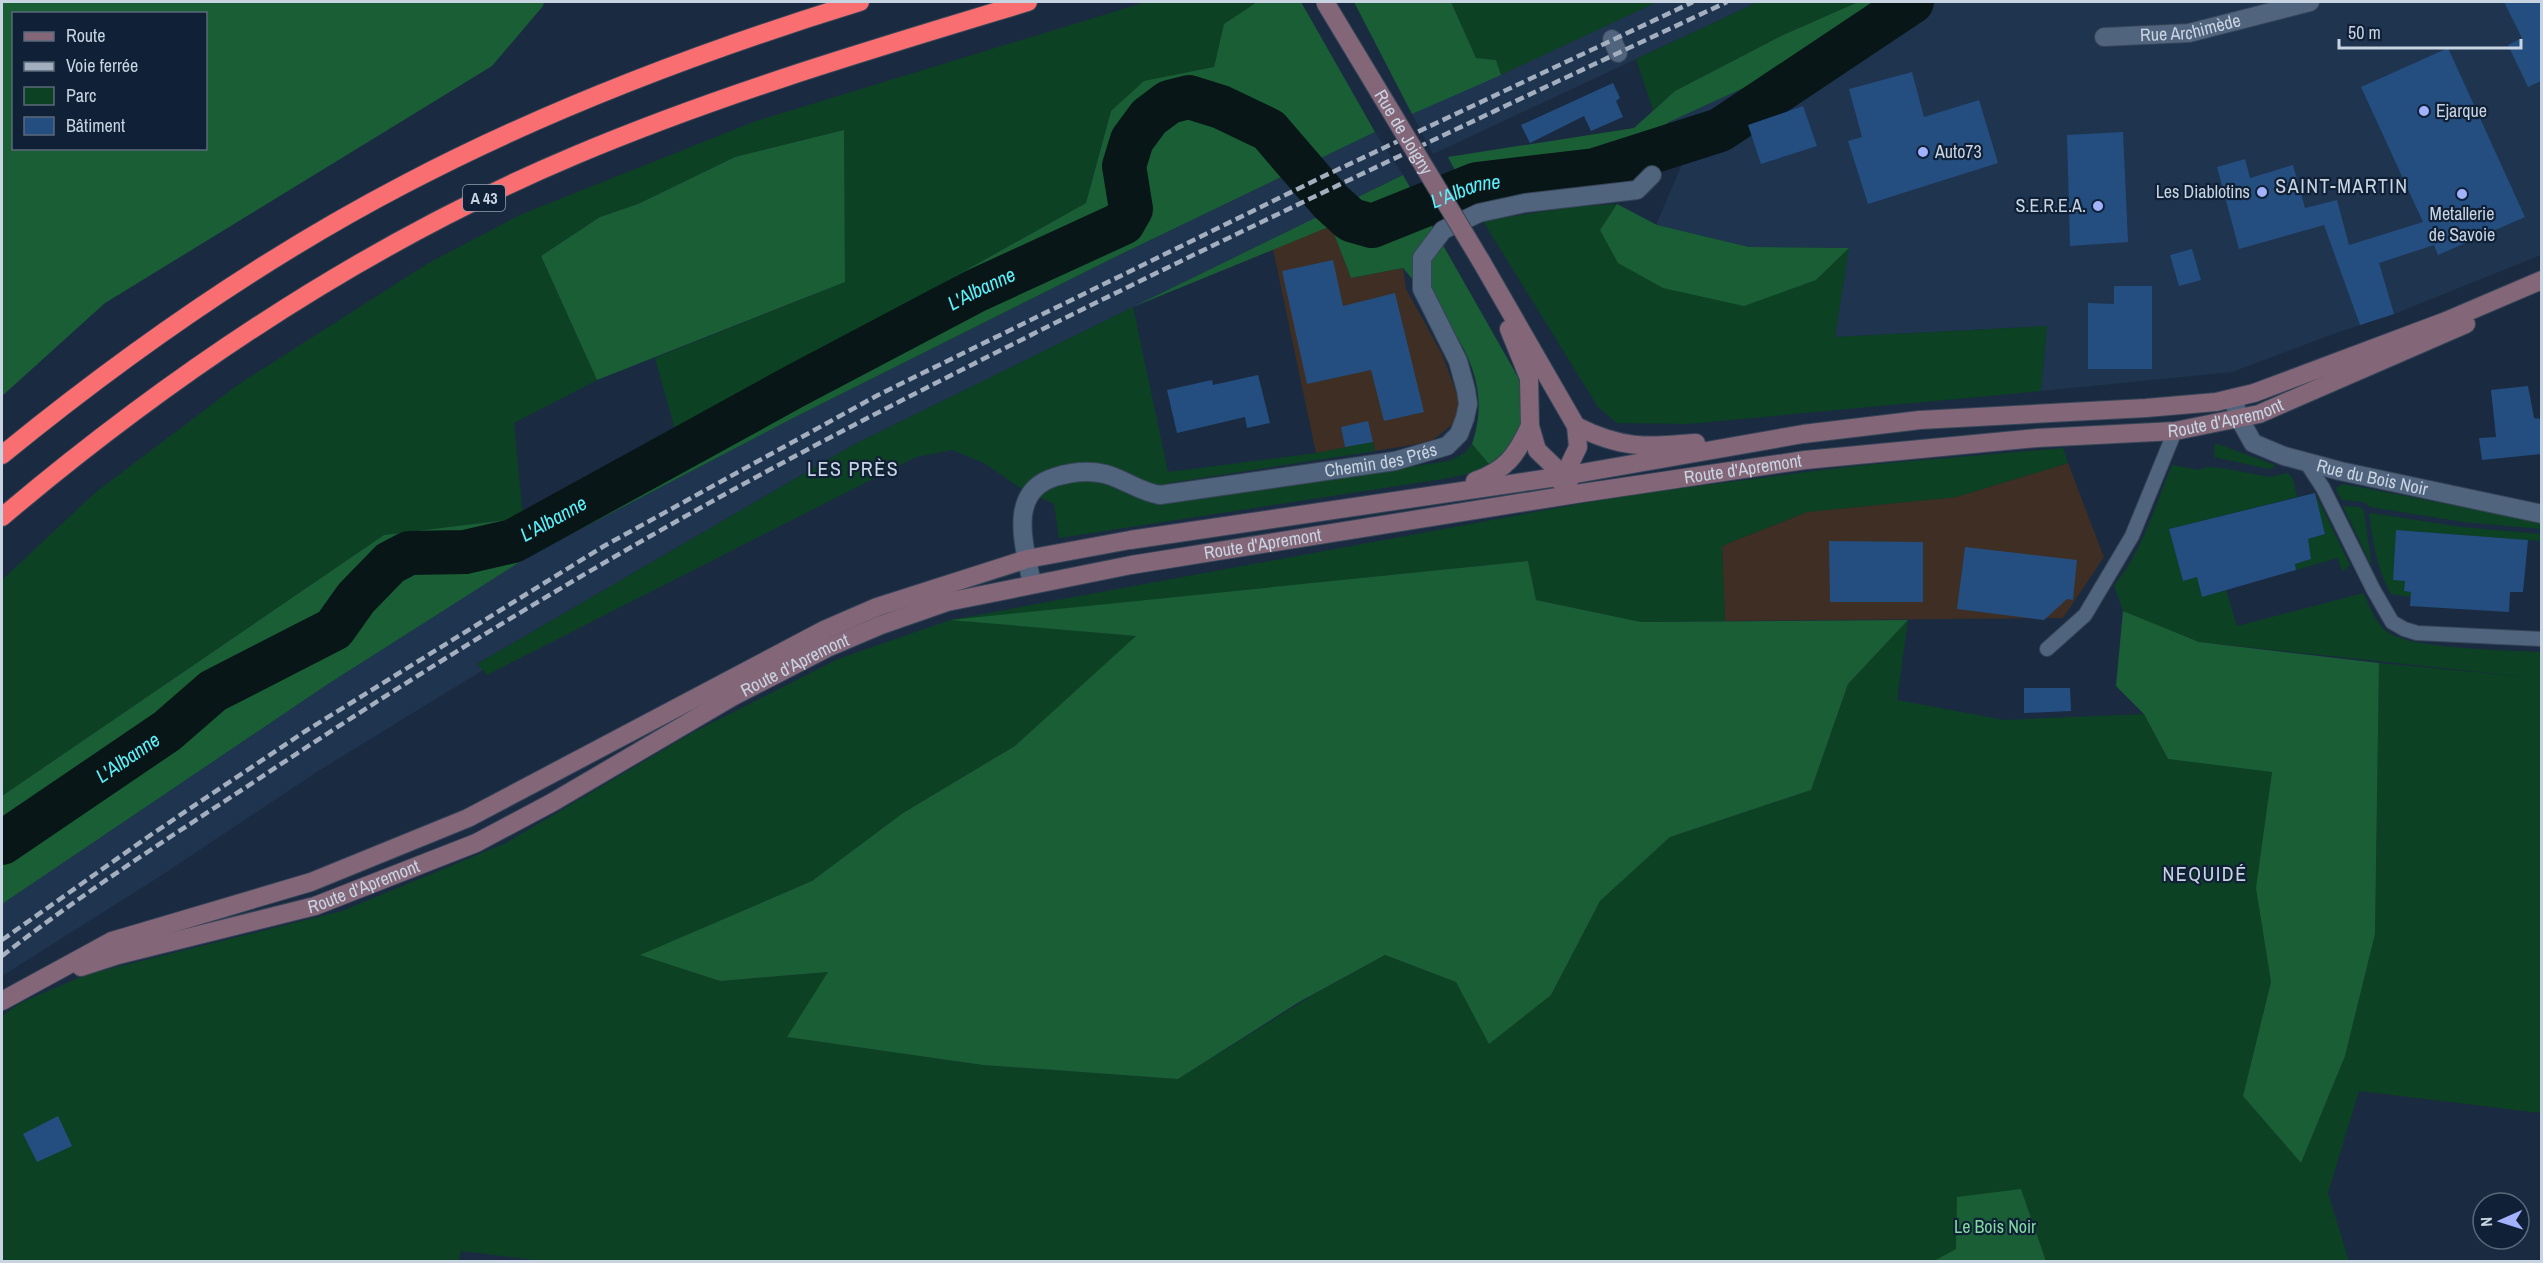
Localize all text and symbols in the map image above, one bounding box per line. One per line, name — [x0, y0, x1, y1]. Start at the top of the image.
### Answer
street label: Rue Archimède — [2139, 7, 2243, 47]
legend — [12, 12, 207, 150]
scale bar — [2339, 12, 2520, 50]
text: 50 m — [2348, 20, 2381, 45]
text: Route — [66, 23, 105, 48]
text: Voie ferrée — [66, 53, 138, 78]
text: Parc — [66, 83, 96, 108]
street label: Rue de Joigny — [1369, 85, 1439, 180]
place label: Ejarque — [2436, 98, 2487, 123]
marker: Ejarque — [2417, 104, 2431, 118]
text: Bâtiment — [66, 113, 125, 138]
place label: Auto73 — [1934, 139, 1982, 164]
marker: Auto73 — [1916, 145, 1930, 159]
water label: L'Albanne — [1426, 167, 1502, 214]
district label: SAINT-MARTIN — [2275, 172, 2409, 199]
place label: Les Diablotins — [2156, 179, 2250, 204]
road number: A 43 — [463, 185, 505, 211]
marker: Les Diablotins — [2255, 185, 2269, 199]
marker: Metallerie de Savoie — [2455, 187, 2469, 201]
place label: S.E.R.E.A. — [2015, 193, 2086, 218]
marker: S.E.R.E.A. — [2091, 199, 2105, 213]
place label: Metallerie de Savoie — [2429, 201, 2495, 247]
water label: L'Albanne — [942, 260, 1020, 316]
street label: Route d'Apremont — [2167, 392, 2287, 443]
street label: Chemin des Prés — [1323, 437, 1440, 483]
street label: Route d'Apremont — [1682, 448, 1803, 490]
street label: Rue du Bois Noir — [2314, 452, 2430, 501]
district label: LES PRÈS — [807, 455, 899, 482]
water label: L'Albanne — [515, 489, 591, 548]
street label: Route d'Apremont — [1202, 522, 1323, 565]
street label: Route d'Apremont — [736, 627, 853, 703]
water label: L'Albanne — [90, 726, 165, 789]
street label: Route d'Apremont — [305, 853, 423, 919]
district label: NEQUIDÉ — [2162, 860, 2248, 887]
north arrow — [2471, 1191, 2531, 1251]
park label: Le Bois Noir — [1954, 1214, 2036, 1239]
text: N — [2475, 1216, 2497, 1227]

